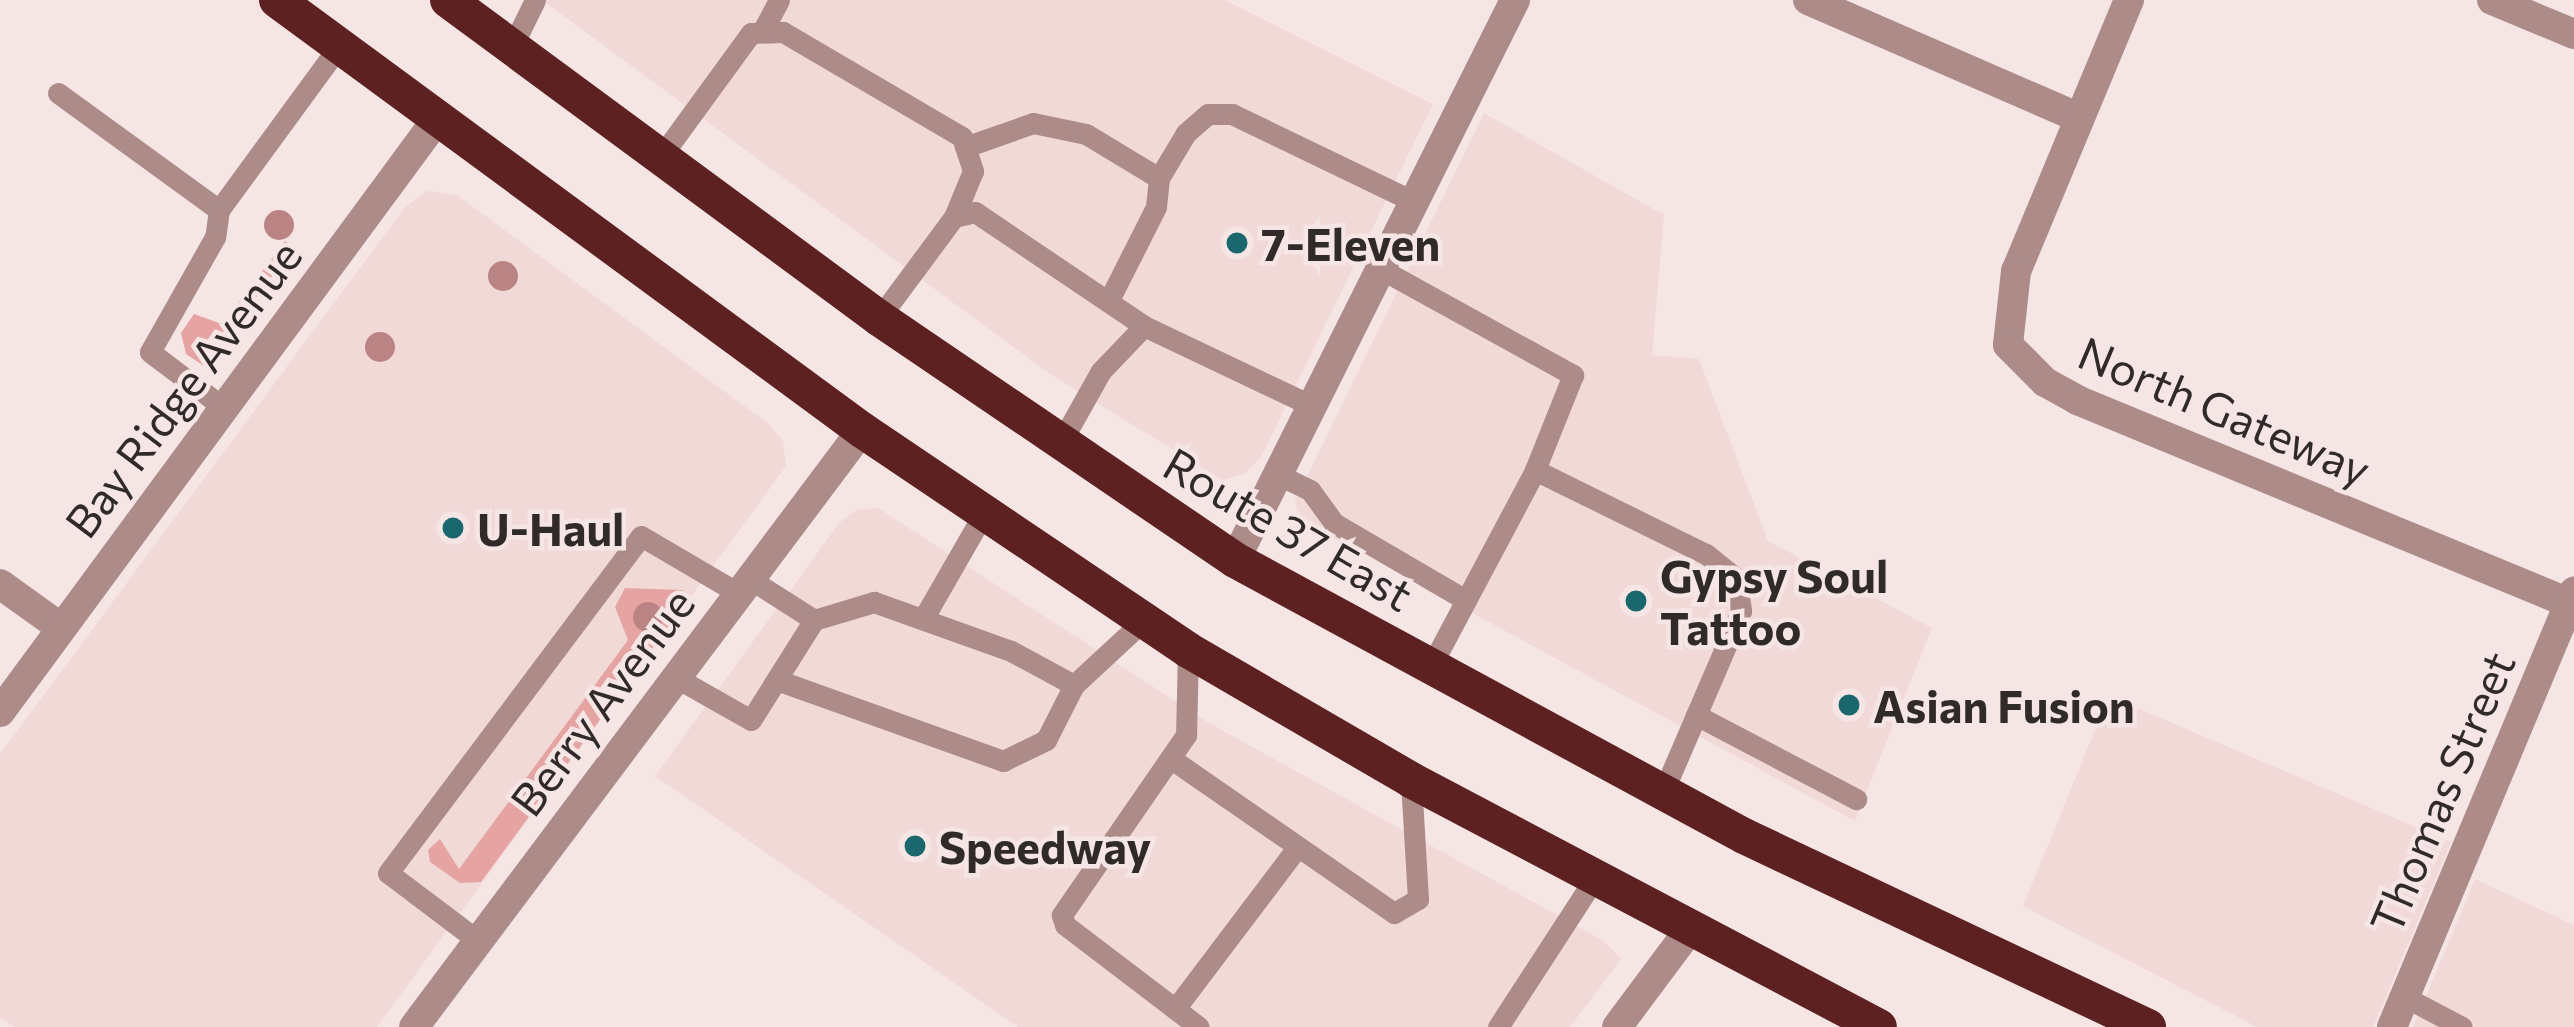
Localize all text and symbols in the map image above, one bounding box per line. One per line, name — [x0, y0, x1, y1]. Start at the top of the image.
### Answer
place label: 7-Eleven — [1261, 216, 1440, 270]
street label: Bay Ridge Avenue — [53, 229, 311, 547]
marker: 7-Eleven — [1224, 230, 1250, 256]
street label: North Gateway — [2071, 324, 2379, 496]
street label: Route 37 East — [1155, 435, 1423, 621]
place label: U-Haul — [477, 501, 624, 555]
marker: U-Haul — [440, 515, 466, 541]
place label: Gypsy Soul Tattoo — [1660, 548, 1888, 654]
street label: Berry Avenue — [498, 577, 704, 825]
marker: Gypsy Soul Tattoo — [1623, 588, 1649, 614]
street label: Thomas Street — [2357, 643, 2525, 941]
place label: Asian Fusion — [1873, 678, 2135, 732]
marker: Asian Fusion — [1836, 692, 1862, 718]
place label: Speedway — [939, 819, 1151, 873]
marker: Speedway — [902, 833, 928, 859]

